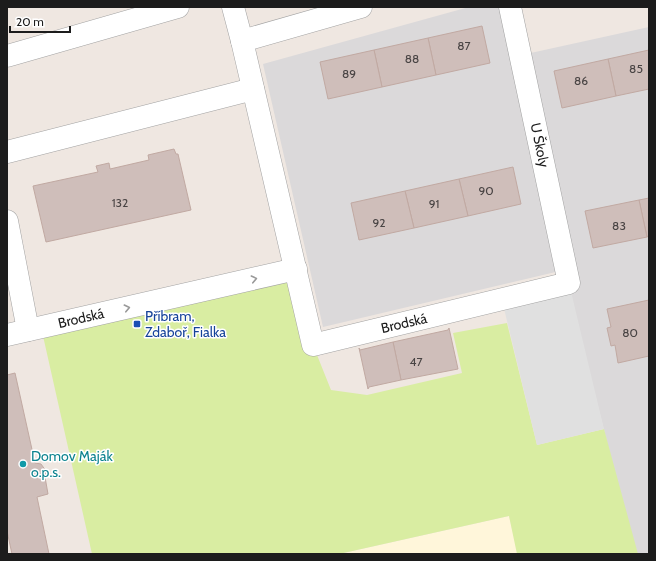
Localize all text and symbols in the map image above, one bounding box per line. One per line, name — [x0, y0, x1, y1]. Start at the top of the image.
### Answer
scale bar — [10, 8, 70, 34]
text: 20 m — [16, 14, 44, 29]
house number: 87 — [457, 38, 471, 53]
house number: 88 — [405, 51, 419, 66]
house number: 85 — [629, 61, 643, 76]
house number: 89 — [342, 66, 356, 81]
house number: 86 — [574, 73, 588, 88]
street label: U Školy — [526, 121, 554, 169]
house number: 90 — [478, 183, 494, 198]
house number: 132 — [112, 195, 128, 210]
house number: 91 — [429, 196, 439, 211]
house number: 92 — [372, 215, 386, 230]
house number: 83 — [612, 218, 626, 233]
one-way arrow — [251, 276, 257, 284]
street label: Brodská — [56, 304, 106, 332]
one-way arrow — [124, 304, 130, 312]
place label: Příbram, Zdaboř, Fialka — [145, 307, 226, 341]
street label: Brodská — [379, 309, 429, 337]
marker: Příbram, Zdaboř, Fialka — [132, 319, 142, 329]
house number: 80 — [622, 325, 638, 340]
house number: 47 — [410, 354, 422, 369]
place label: Domov Maják o.p.s. — [31, 447, 113, 481]
marker: Domov Maják o.p.s. — [18, 459, 28, 469]

